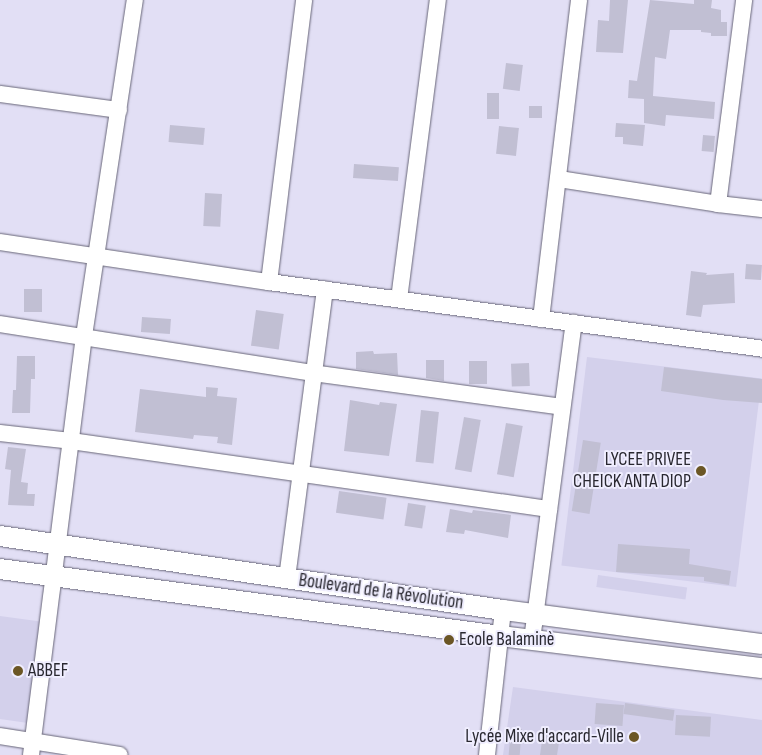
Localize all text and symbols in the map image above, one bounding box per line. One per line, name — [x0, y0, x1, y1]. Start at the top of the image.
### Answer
place label: LYCEE PRIVEE CHEICK ANTA DIOP — [573, 449, 691, 493]
marker: LYCEE PRIVEE CHEICK ANTA DIOP — [695, 465, 707, 477]
street label: Boulevard de la Révolution — [297, 569, 465, 615]
place label: Ecole Balaminè — [459, 629, 554, 651]
marker: Ecole Balaminè — [443, 634, 455, 646]
place label: ABBEF — [28, 660, 68, 682]
marker: ABBEF — [12, 665, 24, 677]
place label: Lycée Mixe d'accard-Ville — [465, 726, 624, 748]
marker: Lycée Mixe d'accard-Ville — [628, 731, 640, 743]

